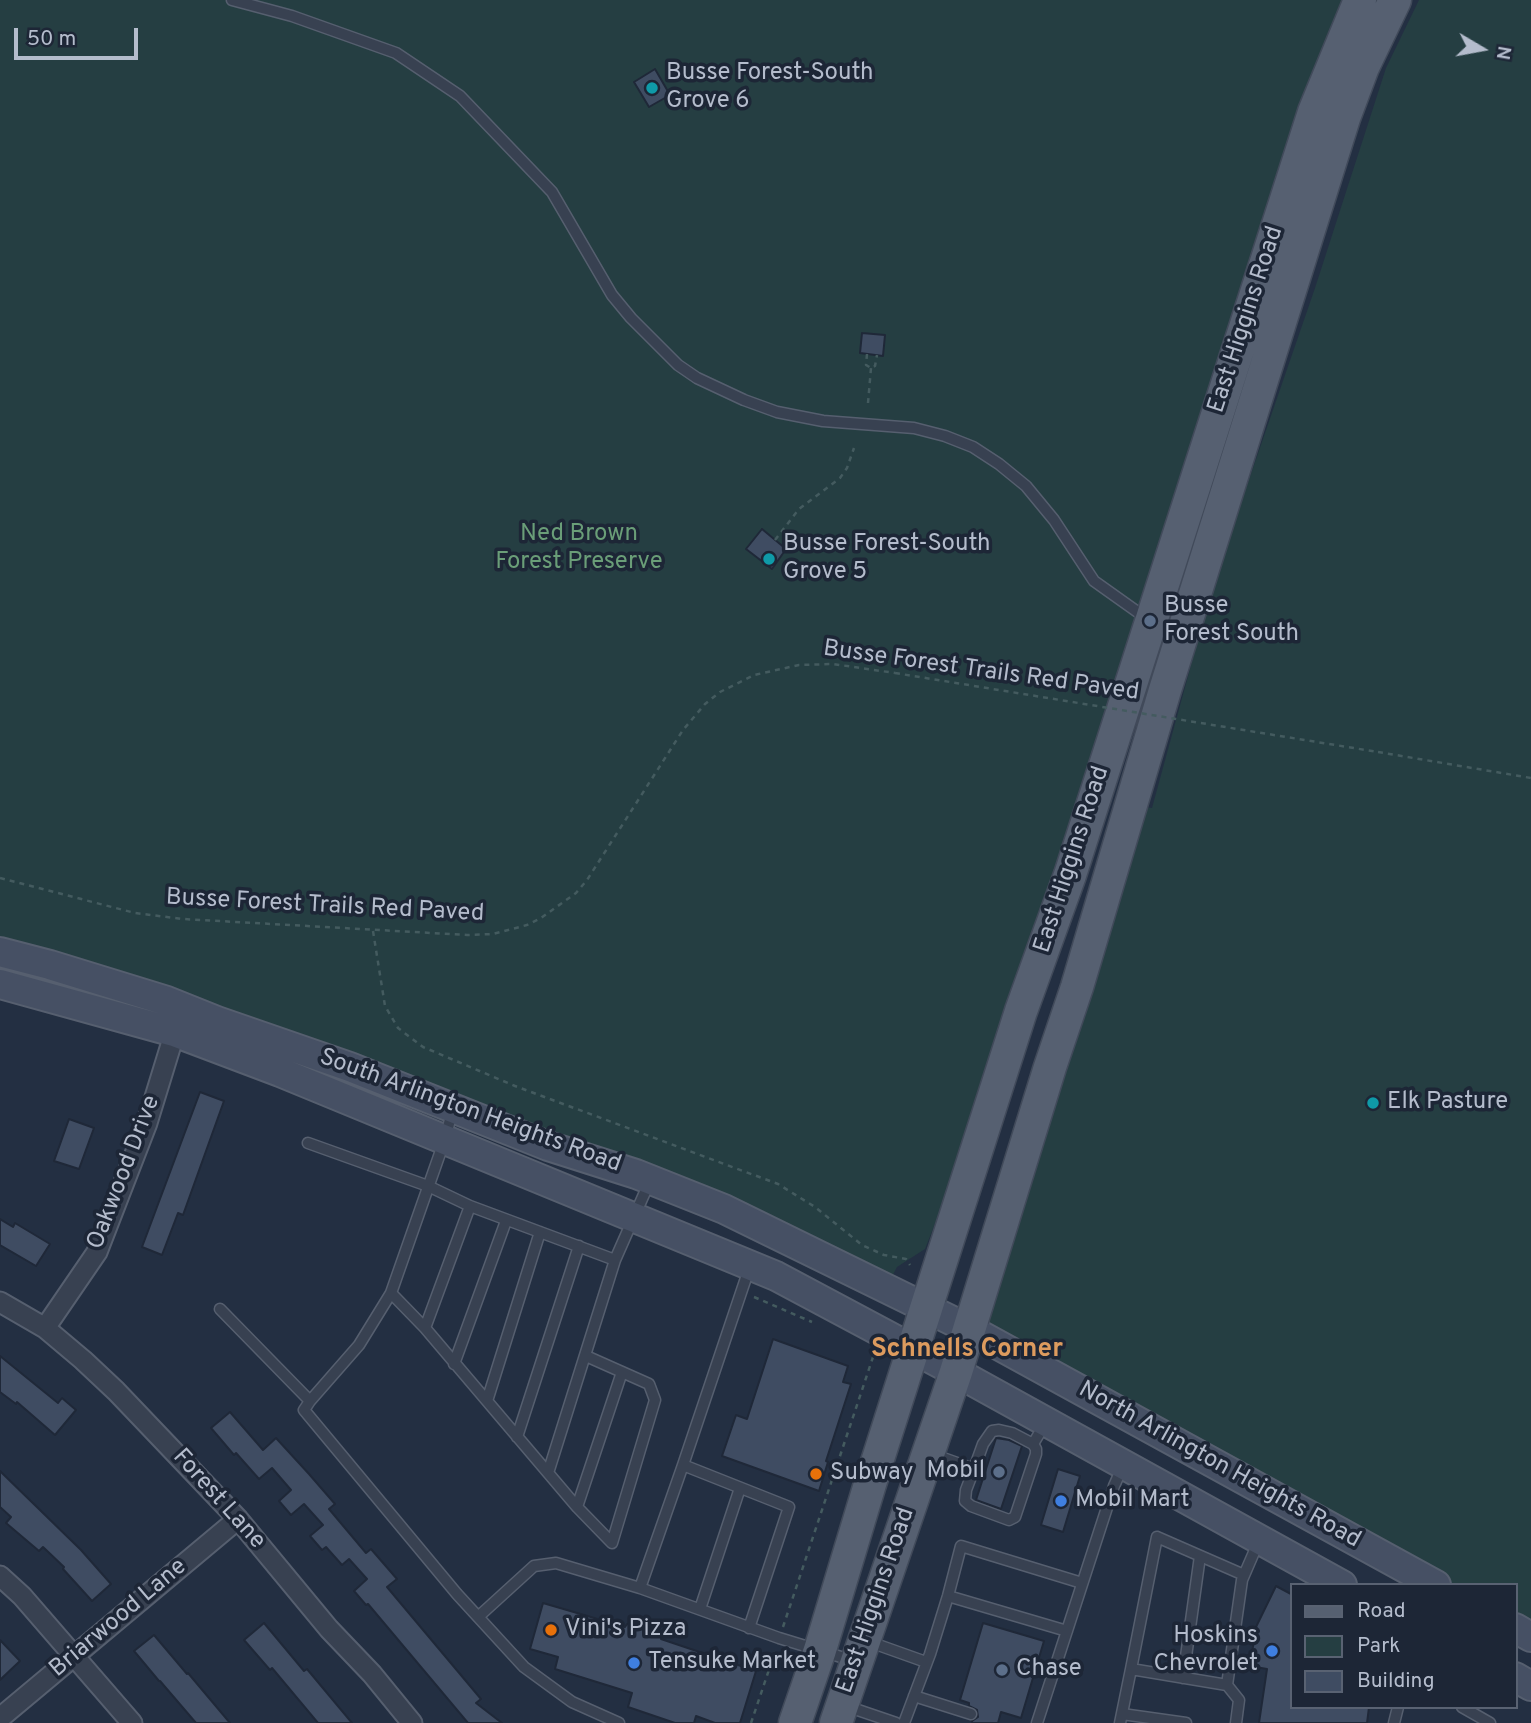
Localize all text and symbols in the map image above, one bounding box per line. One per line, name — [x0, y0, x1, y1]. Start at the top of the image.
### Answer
scale bar — [18, 14, 142, 58]
north arrow — [1447, 14, 1517, 84]
text: 50 m — [27, 26, 76, 53]
text: N — [1490, 44, 1516, 61]
place label: Busse Forest-South Grove 6 — [666, 60, 874, 116]
marker: Busse Forest-South Grove 6 — [644, 80, 660, 96]
street label: East Higgins Road — [1203, 223, 1291, 417]
park label: Ned Brown Forest Preserve — [495, 521, 663, 577]
place label: Busse Forest-South Grove 5 — [783, 531, 991, 587]
marker: Busse Forest-South Grove 5 — [761, 551, 777, 567]
place label: Busse Forest South — [1164, 593, 1299, 649]
marker: Busse Forest South — [1142, 613, 1158, 629]
street label: Busse Forest Trails Red Paved — [821, 636, 1141, 708]
street label: East Higgins Road — [1029, 763, 1117, 957]
street label: Busse Forest Trails Red Paved — [165, 884, 485, 930]
street label: South Arlington Heights Road — [315, 1044, 625, 1180]
place label: Elk Pasture — [1387, 1089, 1508, 1117]
street label: Oakwood Drive — [82, 1092, 168, 1254]
marker: Elk Pasture — [1365, 1095, 1381, 1111]
district label: Schnells Corner — [871, 1335, 1063, 1367]
street label: North Arlington Heights Road — [1073, 1376, 1365, 1556]
street label: Forest Lane — [165, 1444, 271, 1556]
place label: Mobil — [926, 1458, 985, 1486]
place label: Subway — [830, 1460, 913, 1488]
marker: Mobil — [991, 1464, 1007, 1480]
marker: Subway — [808, 1466, 824, 1482]
place label: Mobil Mart — [1075, 1487, 1190, 1515]
marker: Mobil Mart — [1053, 1493, 1069, 1509]
street label: East Higgins Road — [832, 1504, 922, 1698]
street label: Briarwood Lane — [45, 1553, 193, 1685]
legend — [1290, 1583, 1517, 1709]
text: Road — [1357, 1598, 1406, 1625]
place label: Vini's Pizza — [565, 1616, 686, 1644]
marker: Vini's Pizza — [543, 1622, 559, 1638]
place label: Hoskins Chevrolet — [1153, 1623, 1258, 1679]
text: Park — [1357, 1633, 1400, 1660]
marker: Hoskins Chevrolet — [1264, 1643, 1280, 1659]
place label: Tensuke Market — [648, 1649, 816, 1677]
marker: Tensuke Market — [626, 1655, 642, 1671]
place label: Chase — [1016, 1656, 1082, 1684]
marker: Chase — [994, 1662, 1010, 1678]
text: Building — [1357, 1668, 1435, 1695]

